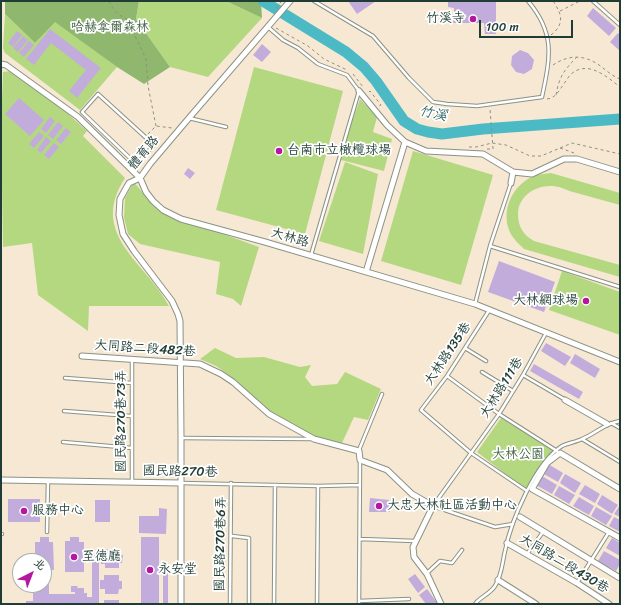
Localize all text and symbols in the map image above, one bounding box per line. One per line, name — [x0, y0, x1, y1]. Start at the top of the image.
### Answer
place label: 竹溪寺 — [426, 11, 465, 27]
scale bar — [481, 12, 575, 38]
marker: 竹溪寺 — [468, 14, 478, 24]
text: 100 m — [486, 16, 519, 38]
park label: 哈赫拿爾森林 — [71, 20, 149, 36]
water label: 竹溪 — [418, 103, 448, 125]
street label: 體育路 — [125, 133, 163, 173]
place label: 台南市立橄欖球場 — [287, 143, 391, 159]
marker: 台南市立橄欖球場 — [274, 146, 284, 156]
street label: 大林路 — [269, 225, 311, 251]
place label: 大林網球場 — [513, 293, 578, 309]
marker: 大林網球場 — [581, 296, 591, 306]
street label: 大林路135巷 — [421, 320, 475, 388]
street label: 大同路二段482巷 — [94, 338, 196, 360]
street label: 大林路111巷 — [477, 355, 527, 421]
street label: 國民路270巷73弄 — [114, 370, 130, 472]
park label: 大林公園 — [492, 447, 544, 463]
street label: 國民路270巷 — [142, 464, 218, 480]
street label: 國民路270巷6弄 — [212, 496, 230, 592]
place label: 大忠大林社區活動中心 — [387, 498, 517, 514]
marker: 大忠大林社區活動中心 — [374, 501, 384, 511]
place label: 服務中心 — [32, 503, 84, 519]
marker: 服務中心 — [19, 506, 29, 516]
street label: 大同路二段430巷 — [516, 531, 612, 597]
place label: 至德廳 — [82, 549, 121, 565]
marker: 至德廳 — [69, 552, 79, 562]
north arrow — [12, 553, 52, 593]
text: 北 — [29, 554, 50, 575]
place label: 永安堂 — [158, 562, 197, 578]
marker: 永安堂 — [145, 565, 155, 575]

